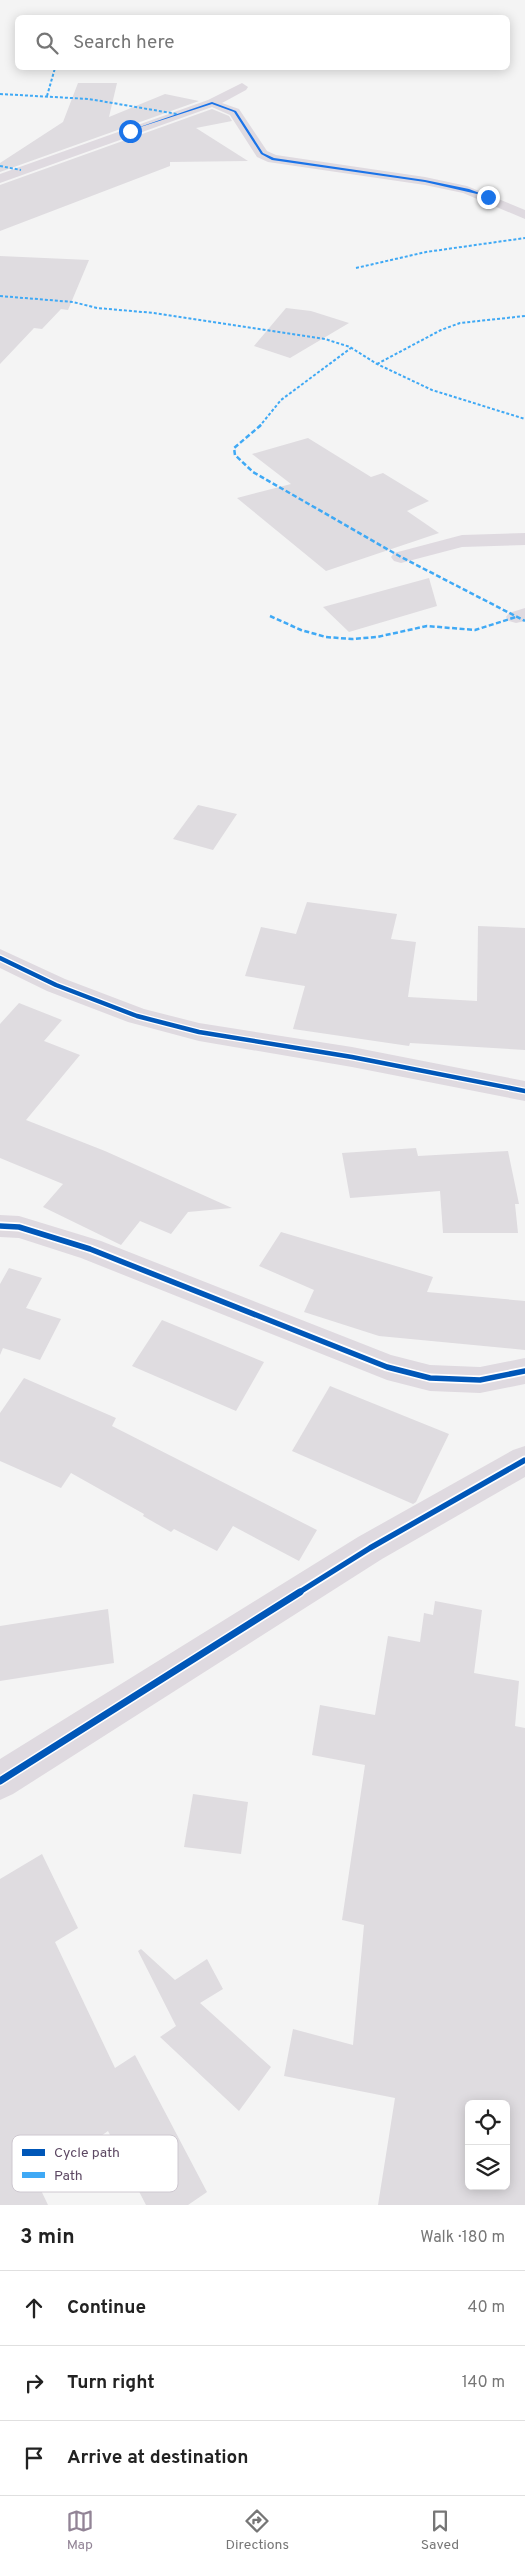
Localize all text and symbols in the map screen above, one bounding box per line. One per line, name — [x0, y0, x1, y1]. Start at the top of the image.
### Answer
search box — [15, 15, 510, 70]
icon: search — [33, 29, 61, 57]
text: Search here — [73, 31, 175, 55]
route start — [119, 120, 142, 143]
route end — [477, 186, 500, 209]
map controls — [465, 2100, 510, 2190]
button: locate — [465, 2100, 510, 2145]
legend — [12, 2135, 178, 2192]
text: Cycle path — [54, 2145, 120, 2162]
button: layers — [465, 2145, 510, 2190]
text: Path — [54, 2168, 83, 2185]
text: 3 min — [20, 2224, 75, 2251]
text: Walk · 180 m — [420, 2228, 505, 2248]
icon: ahead — [20, 2294, 48, 2322]
text: Continue — [67, 2296, 146, 2320]
text: 40 m — [467, 2298, 505, 2318]
icon: right — [20, 2369, 48, 2397]
text: Turn right — [67, 2371, 155, 2395]
text: 140 m — [462, 2373, 505, 2393]
icon: arrive — [20, 2444, 48, 2472]
text: Arrive at destination — [67, 2446, 248, 2470]
tab: Map — [66, 2507, 94, 2554]
tab: Directions — [225, 2507, 289, 2554]
tab: Saved — [421, 2507, 459, 2554]

